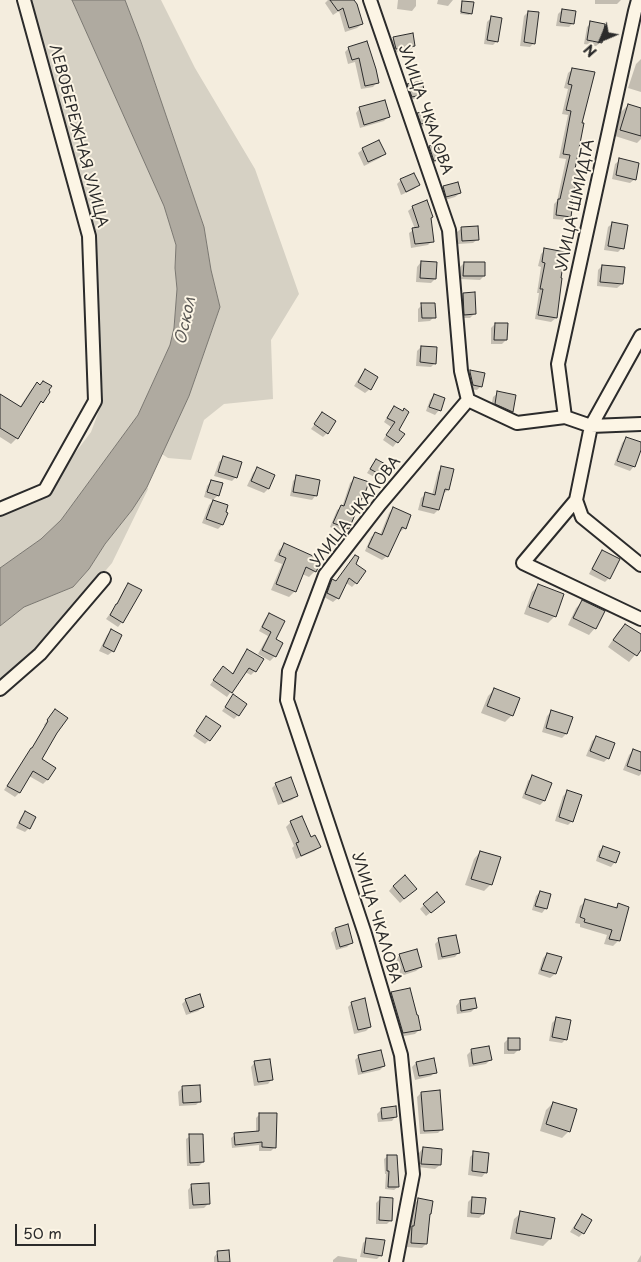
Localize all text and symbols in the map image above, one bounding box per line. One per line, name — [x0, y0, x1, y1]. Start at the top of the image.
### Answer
north arrow — [576, 15, 626, 65]
text: N — [579, 40, 601, 62]
street label: ЛЕВОБЕРЕЖНАЯ УЛИЦА — [45, 42, 111, 230]
street label: УЛИЦА ЧКАЛОВА — [394, 43, 456, 177]
street label: УЛИЦА ШМИДТА — [553, 138, 599, 272]
water label: Оскол — [172, 296, 200, 346]
street label: УЛИЦА ЧКАЛОВА — [307, 453, 405, 571]
street label: УЛИЦА ЧКАЛОВА — [348, 851, 404, 985]
scale bar — [18, 1214, 99, 1246]
text: 50 m — [23, 1221, 62, 1244]

